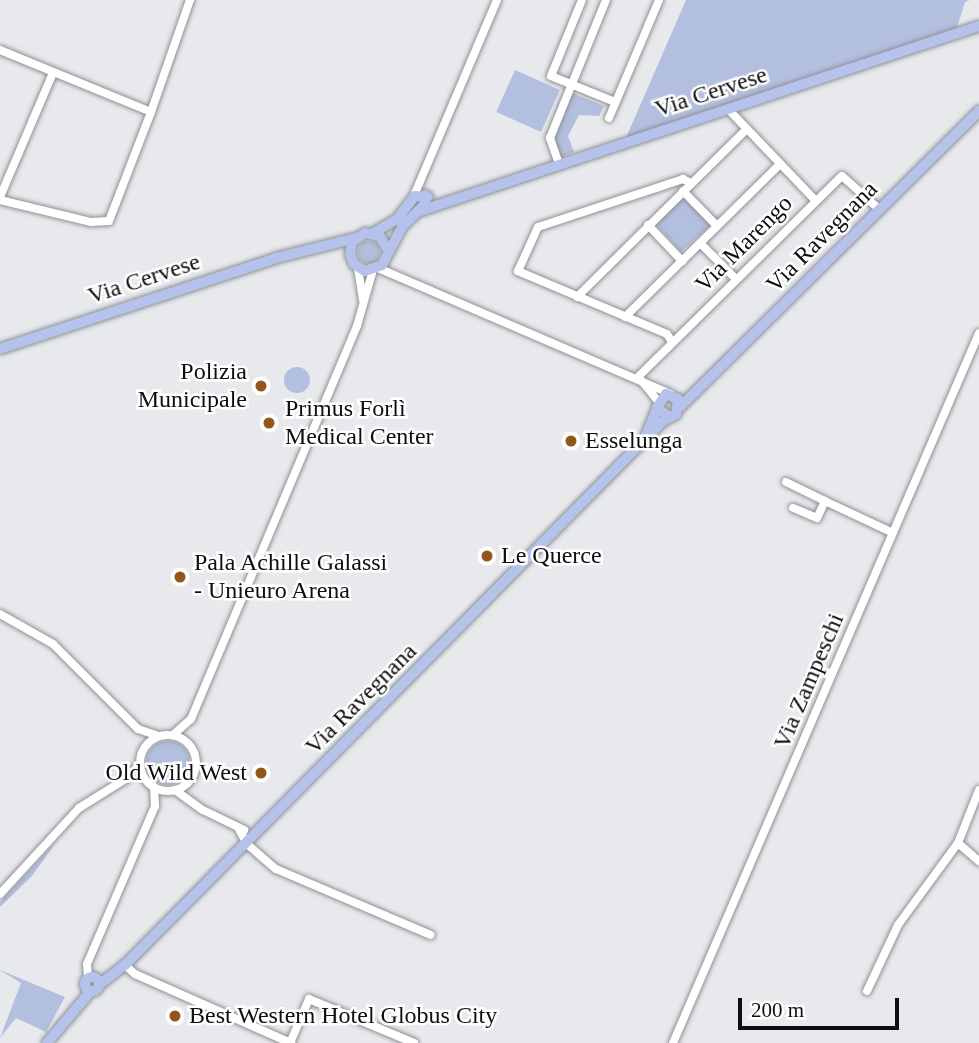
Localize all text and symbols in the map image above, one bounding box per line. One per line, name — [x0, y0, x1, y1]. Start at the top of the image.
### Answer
street label: Via Cervese — [651, 60, 771, 124]
street label: Via Ravegnana — [760, 175, 884, 299]
street label: Via Marengo — [689, 189, 799, 299]
street label: Via Cervese — [84, 247, 204, 311]
place label: Polizia Municipale — [138, 358, 247, 414]
marker: Polizia Municipale — [253, 378, 269, 394]
place label: Primus Forlì Medical Center — [285, 395, 434, 451]
marker: Primus Forlì Medical Center — [259, 413, 279, 433]
place label: Esselunga — [585, 427, 682, 455]
marker: Esselunga — [563, 433, 579, 449]
place label: Le Querce — [501, 542, 602, 570]
marker: Le Querce — [479, 548, 495, 564]
place label: Pala Achille Galassi - Unieuro Arena — [194, 549, 389, 605]
marker: Pala Achille Galassi - Unieuro Arena — [172, 569, 188, 585]
street label: Via Zampeschi — [768, 609, 850, 753]
street label: Via Ravegnana — [299, 637, 423, 761]
place label: Old Wild West — [105, 759, 247, 787]
marker: Old Wild West — [253, 765, 269, 781]
scale bar — [741, 984, 902, 1028]
text: 200 m — [751, 998, 804, 1022]
place label: Best Western Hotel Globus City — [189, 1002, 498, 1030]
marker: Best Western Hotel Globus City — [167, 1008, 183, 1024]

